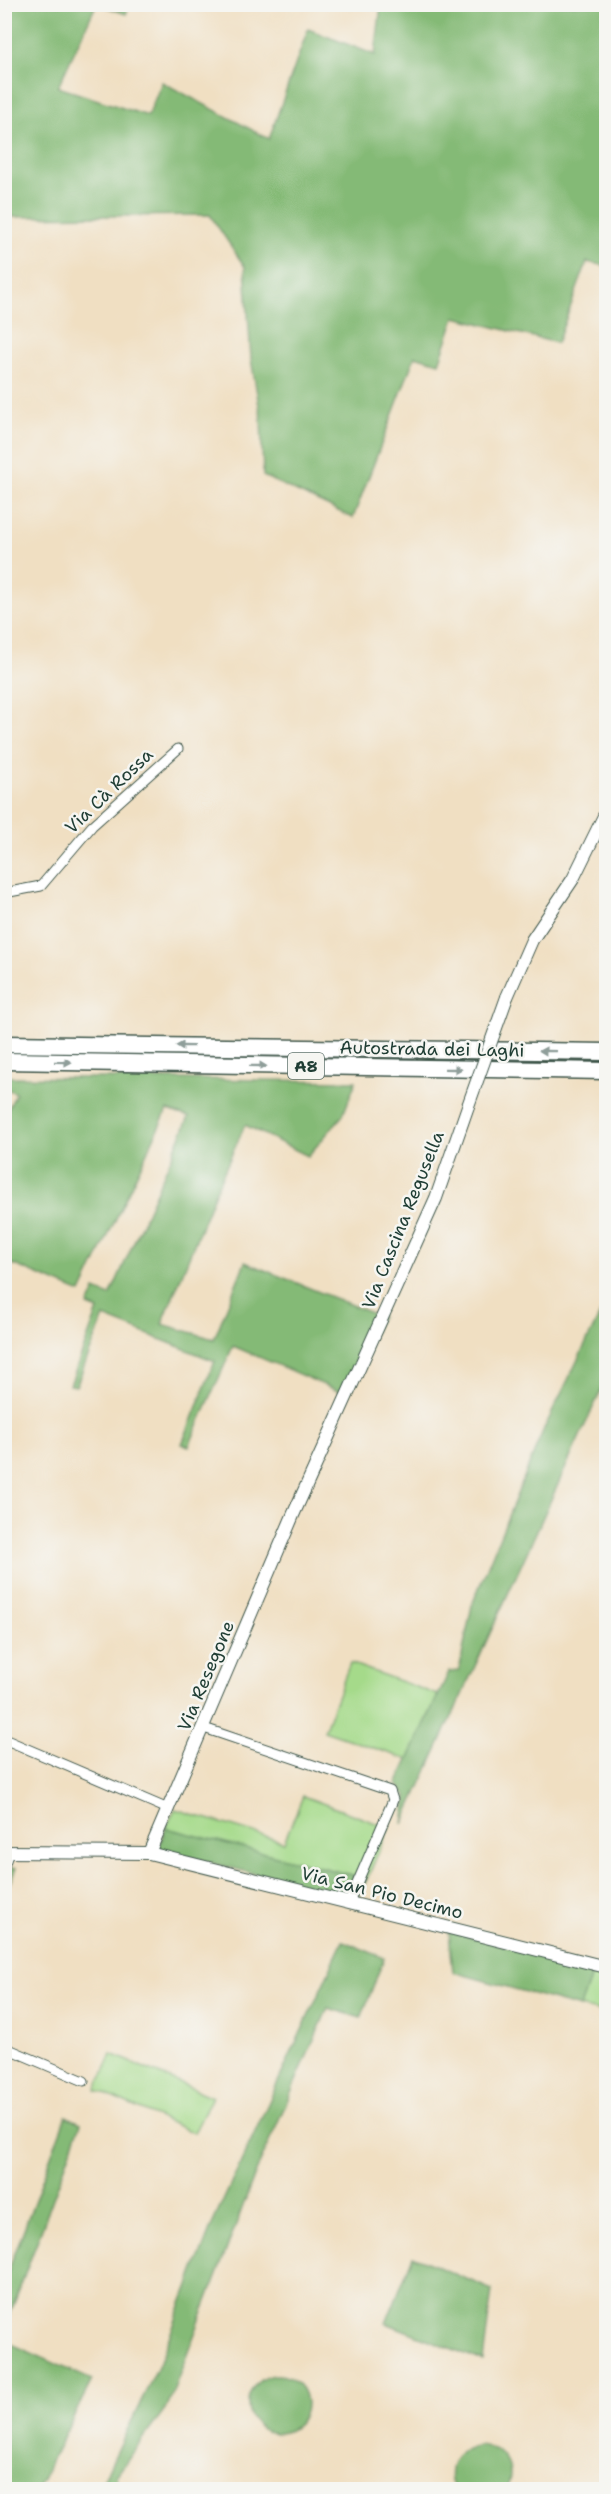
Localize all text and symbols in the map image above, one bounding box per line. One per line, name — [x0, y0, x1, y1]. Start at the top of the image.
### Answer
street label: Via Cà Rossa — [60, 743, 158, 839]
street label: Autostrada dei Laghi — [339, 1035, 525, 1063]
one-way arrow — [176, 1041, 195, 1051]
one-way arrow — [539, 1046, 558, 1056]
road number: A8 — [288, 1053, 324, 1079]
one-way arrow — [53, 1058, 72, 1067]
one-way arrow — [248, 1061, 267, 1071]
one-way arrow — [443, 1064, 462, 1074]
street label: Via Cascina Regusella — [356, 1127, 450, 1313]
street label: Via Resegone — [172, 1617, 240, 1735]
street label: Via San Pio Decimo — [299, 1861, 465, 1925]

